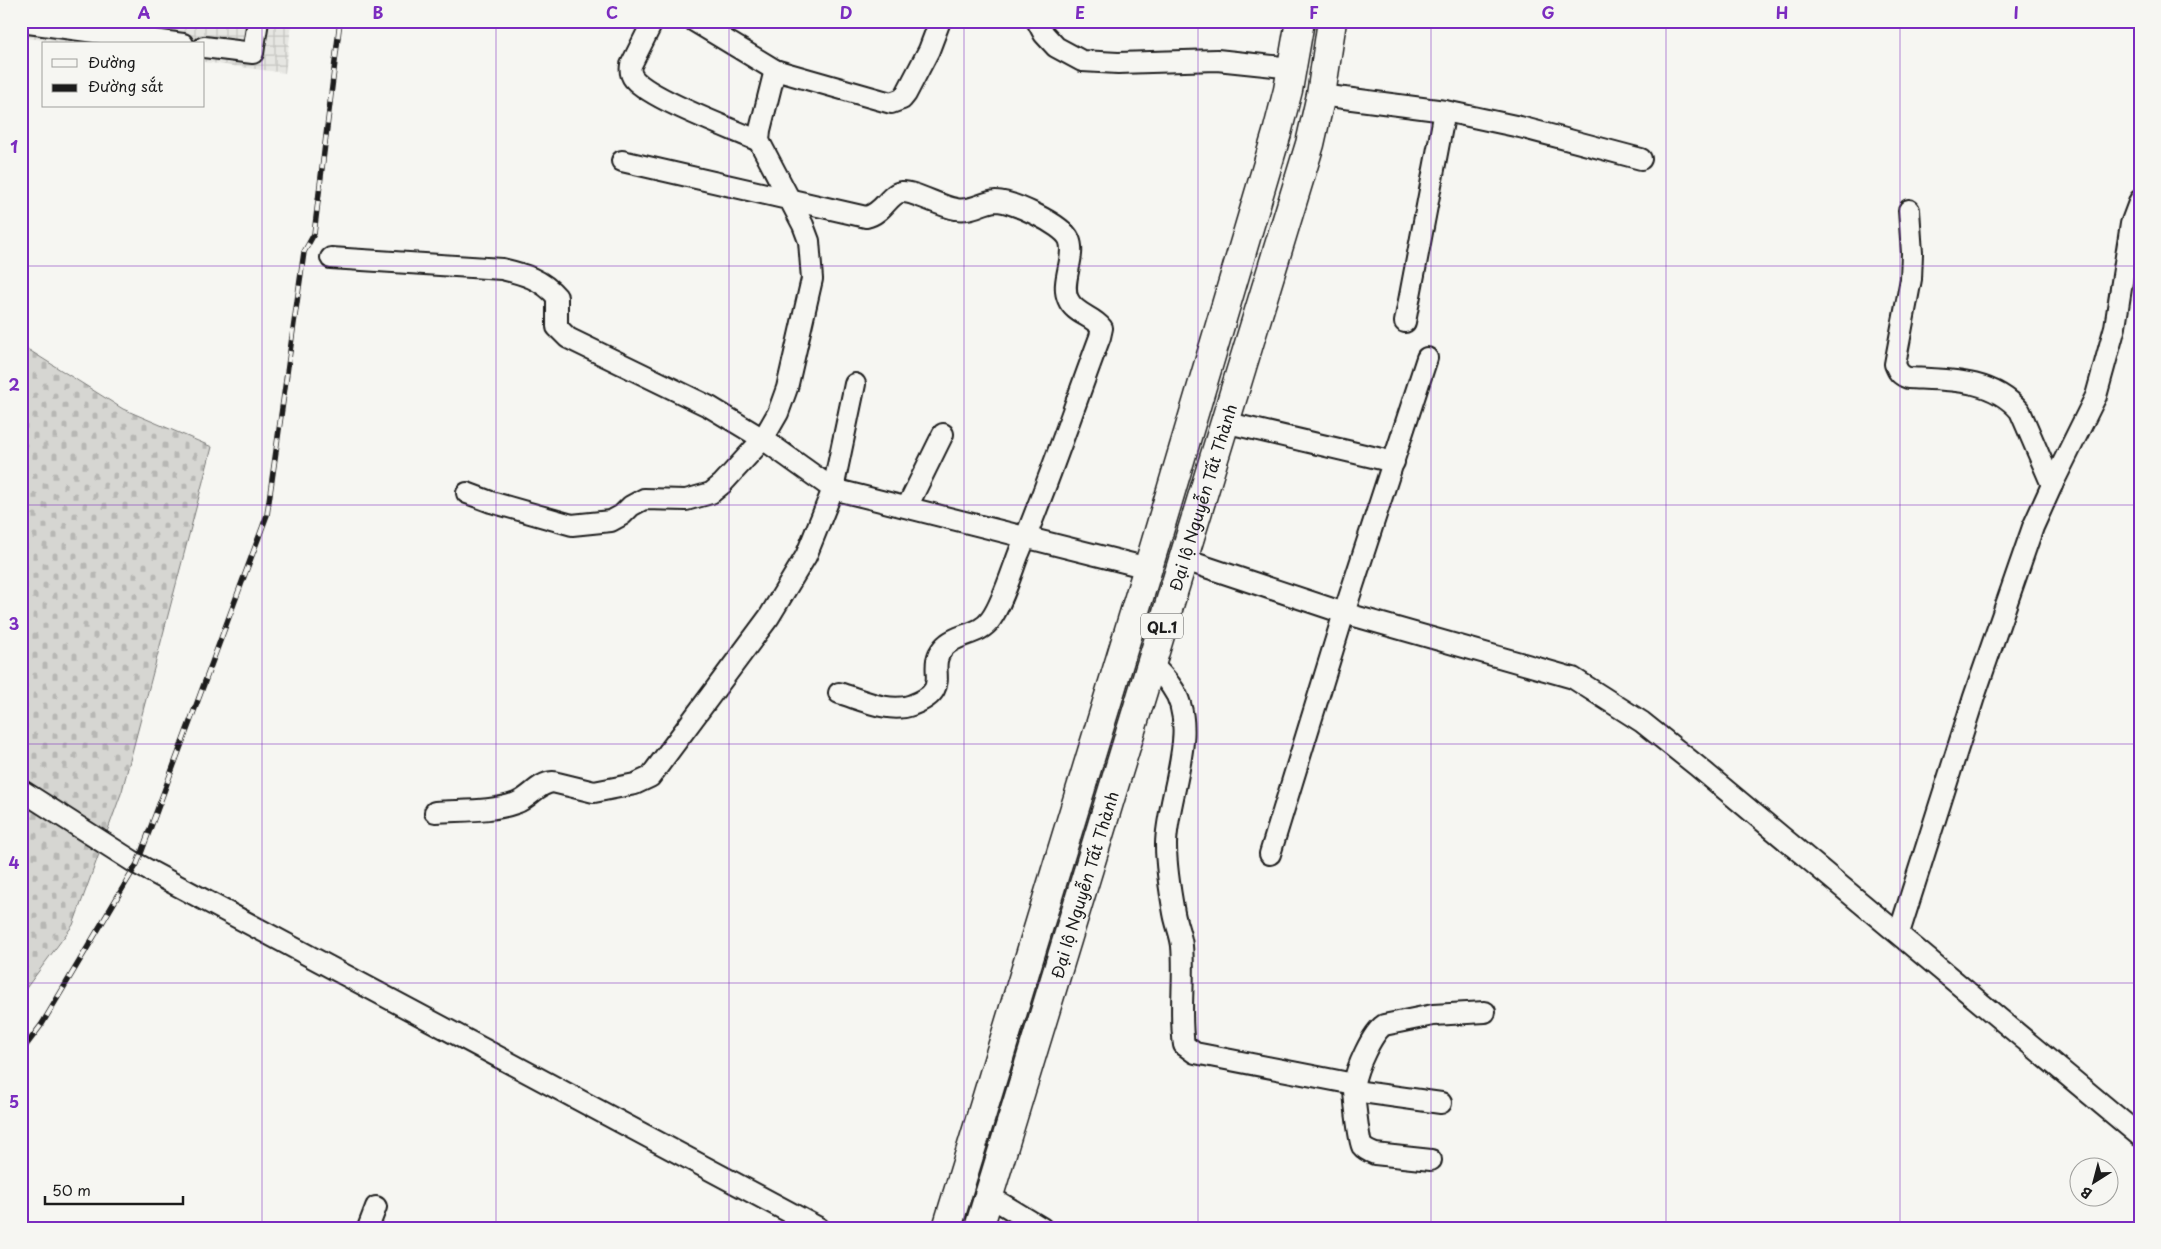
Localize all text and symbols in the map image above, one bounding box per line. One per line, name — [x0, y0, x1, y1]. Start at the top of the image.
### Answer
text: A — [138, 0, 151, 24]
text: B — [373, 0, 384, 24]
text: C — [606, 0, 618, 24]
text: D — [840, 0, 852, 24]
text: E — [1075, 0, 1085, 24]
text: F — [1309, 0, 1319, 24]
text: G — [1541, 0, 1555, 24]
text: H — [1776, 0, 1788, 24]
text: I — [2013, 0, 2019, 24]
legend — [42, 42, 205, 108]
text: Đường — [88, 50, 136, 73]
text: Đường sắt — [88, 74, 163, 97]
text: 1 — [10, 134, 18, 158]
text: 2 — [8, 372, 20, 396]
street label: Đại lộ Nguyễn Tất Thành — [1162, 401, 1242, 594]
text: 3 — [9, 611, 19, 635]
road number: QL.1 — [1141, 614, 1183, 638]
street label: Đại lộ Nguyễn Tất Thành — [1044, 788, 1124, 981]
text: 4 — [9, 850, 20, 874]
text: 5 — [9, 1089, 19, 1113]
north arrow — [2068, 1156, 2118, 1206]
scale bar — [45, 1174, 182, 1206]
text: 50 m — [52, 1178, 91, 1201]
text: B — [2076, 1182, 2096, 1204]

